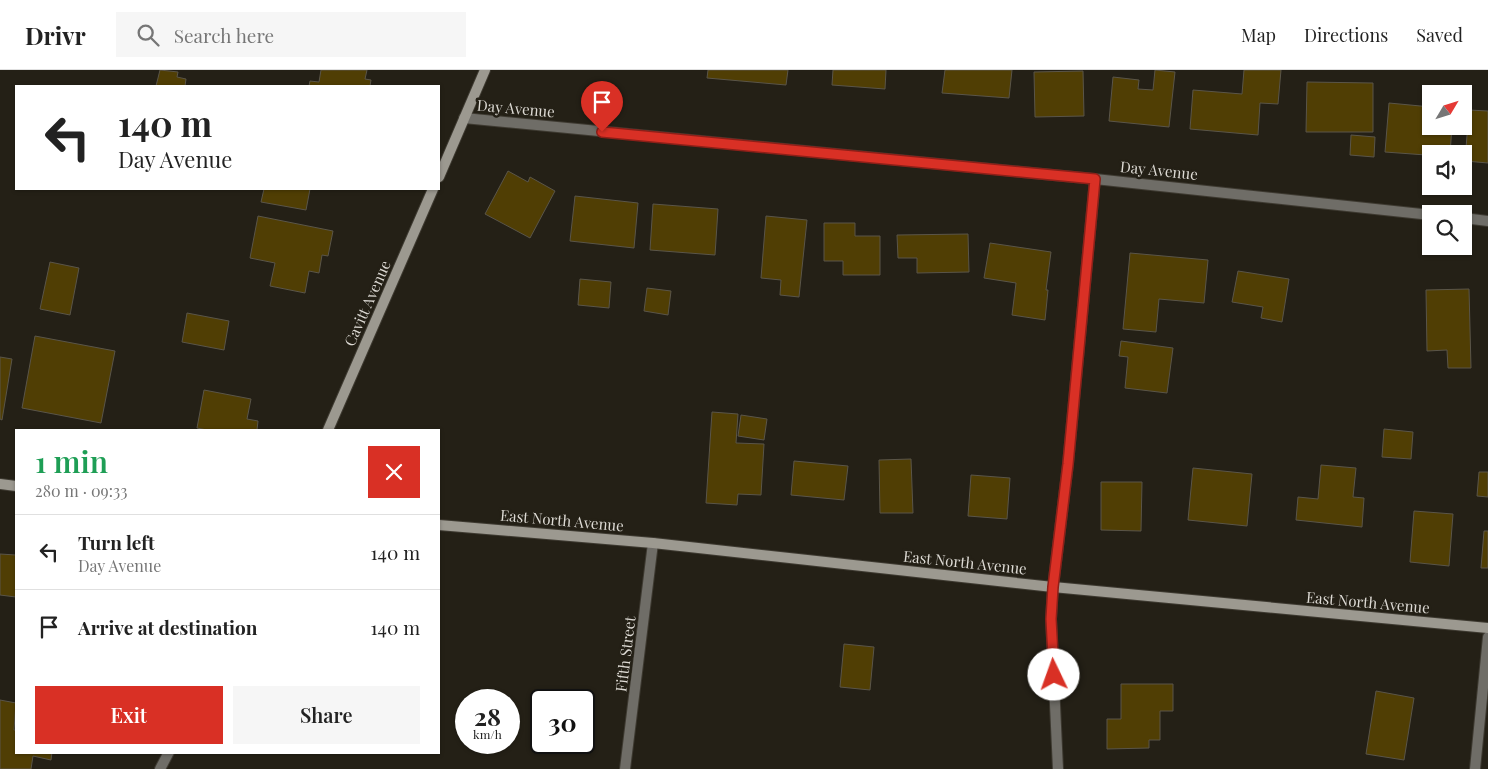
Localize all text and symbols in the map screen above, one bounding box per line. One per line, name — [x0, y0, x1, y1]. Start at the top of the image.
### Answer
search box — [116, 12, 466, 57]
text: Drivr — [25, 19, 86, 51]
icon: search — [134, 21, 162, 49]
text: Search here — [174, 22, 274, 48]
text: Map — [1241, 23, 1276, 47]
text: Directions — [1304, 23, 1388, 47]
text: Saved — [1416, 23, 1463, 47]
pin — [581, 81, 623, 132]
north arrow — [1422, 85, 1472, 135]
map controls — [1422, 85, 1472, 255]
icon: arrive — [588, 88, 616, 116]
street label: Day Avenue — [476, 95, 556, 121]
text: 140 m — [118, 99, 212, 146]
icon: left — [35, 105, 100, 170]
text: Day Avenue — [118, 144, 232, 174]
button: sound — [1422, 145, 1472, 195]
street label: Day Avenue — [1119, 156, 1199, 184]
button: search — [1422, 205, 1472, 255]
street label: Cavitt Avenue — [339, 257, 395, 349]
text: 1 min — [35, 441, 108, 481]
button: close — [368, 446, 420, 498]
text: 280 m · 09:33 — [35, 480, 127, 501]
street label: East North Avenue — [499, 505, 625, 535]
text: Turn left — [78, 529, 155, 555]
icon: left — [35, 538, 63, 566]
text: 140 m — [371, 539, 420, 565]
street label: East North Avenue — [902, 546, 1028, 578]
text: Day Avenue — [78, 555, 161, 576]
street label: East North Avenue — [1305, 587, 1431, 617]
icon: arrive — [35, 613, 63, 641]
text: Arrive at destination — [78, 614, 258, 640]
text: 140 m — [371, 614, 420, 640]
street label: Fifth Street — [610, 614, 640, 693]
position arrow — [1027, 648, 1079, 700]
button: Exit — [35, 686, 223, 744]
button: Share — [233, 686, 420, 744]
speed limit sign: 30 — [530, 689, 595, 754]
text: 28 — [474, 699, 501, 732]
text: km/h — [473, 726, 502, 742]

